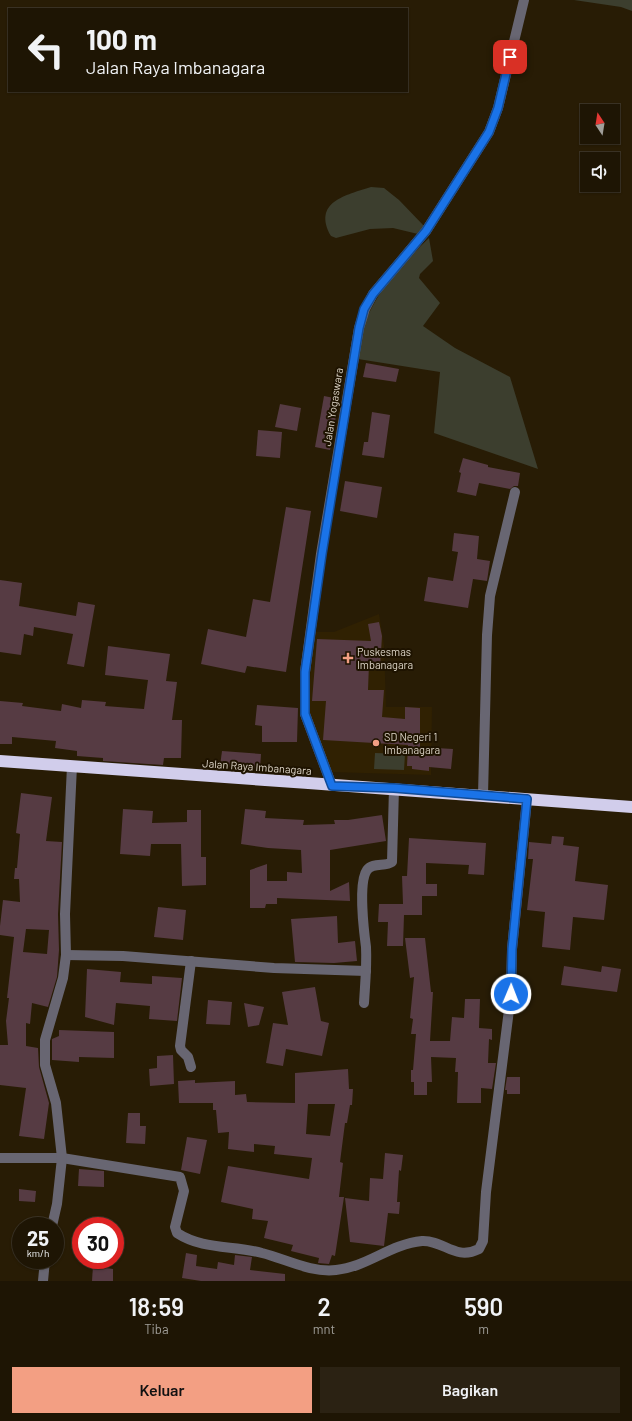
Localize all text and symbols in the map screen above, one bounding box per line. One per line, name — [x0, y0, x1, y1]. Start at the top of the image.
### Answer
text: 100 m — [86, 22, 157, 56]
icon: left — [20, 24, 72, 76]
pin — [493, 40, 527, 74]
icon: arrive — [499, 46, 521, 68]
text: Jalan Raya Imbanagara — [86, 56, 265, 78]
north arrow — [580, 104, 620, 144]
map controls — [580, 104, 620, 192]
button: sound — [580, 152, 620, 192]
street label: Jalan Yogaswara — [320, 367, 345, 447]
place label: Puskesmas Imbanagara — [357, 645, 413, 671]
marker: Puskesmas Imbanagara — [342, 652, 354, 664]
place label: SD Negeri 1 Imbanagara — [384, 730, 440, 756]
marker: SD Negeri 1 Imbanagara — [371, 738, 381, 748]
street label: Jalan Raya Imbanagara — [202, 756, 312, 777]
position arrow — [490, 973, 532, 1015]
speed limit sign: 30 — [72, 1217, 124, 1269]
text: 25 — [27, 1226, 49, 1250]
text: km/h — [27, 1247, 49, 1259]
text: 18:59 — [129, 1292, 184, 1321]
text: 2 — [317, 1292, 331, 1321]
text: 590 — [464, 1292, 503, 1321]
text: Tiba — [144, 1321, 169, 1337]
text: mnt — [313, 1321, 335, 1337]
text: m — [478, 1321, 489, 1337]
button: Keluar — [12, 1367, 312, 1413]
button: Bagikan — [320, 1367, 620, 1413]

